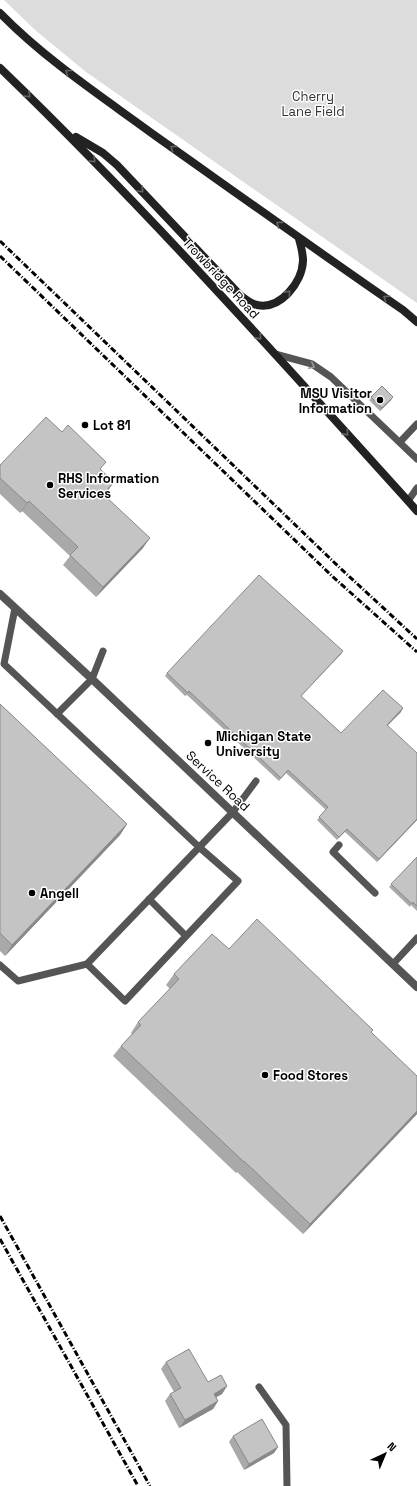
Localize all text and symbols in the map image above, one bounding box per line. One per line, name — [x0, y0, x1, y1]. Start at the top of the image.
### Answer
one-way arrow — [66, 70, 73, 77]
park label: Cherry Lane Field — [281, 88, 345, 120]
one-way arrow — [23, 90, 31, 98]
one-way arrow — [171, 146, 178, 153]
one-way arrow — [88, 155, 96, 163]
one-way arrow — [136, 185, 143, 192]
one-way arrow — [276, 222, 283, 229]
street label: Trowbridge Road — [179, 234, 263, 322]
one-way arrow — [283, 290, 290, 298]
one-way arrow — [383, 295, 390, 303]
one-way arrow — [254, 332, 261, 339]
one-way arrow — [308, 361, 315, 369]
place label: MSU Visitor Information — [299, 385, 372, 417]
marker: MSU Visitor Information — [375, 395, 385, 405]
place label: Lot 81 — [93, 417, 131, 434]
marker: Lot 81 — [80, 420, 90, 430]
one-way arrow — [341, 428, 349, 436]
place label: RHS Information Services — [58, 470, 159, 502]
marker: RHS Information Services — [45, 480, 55, 490]
place label: Michigan State University — [216, 728, 311, 760]
marker: Michigan State University — [203, 738, 213, 748]
street label: Service Road — [182, 747, 254, 815]
place label: Angell — [40, 885, 79, 902]
marker: Angell — [27, 888, 37, 898]
place label: Food Stores — [273, 1067, 348, 1084]
marker: Food Stores — [260, 1070, 270, 1080]
north arrow — [365, 1434, 405, 1474]
text: N — [384, 1439, 399, 1454]

